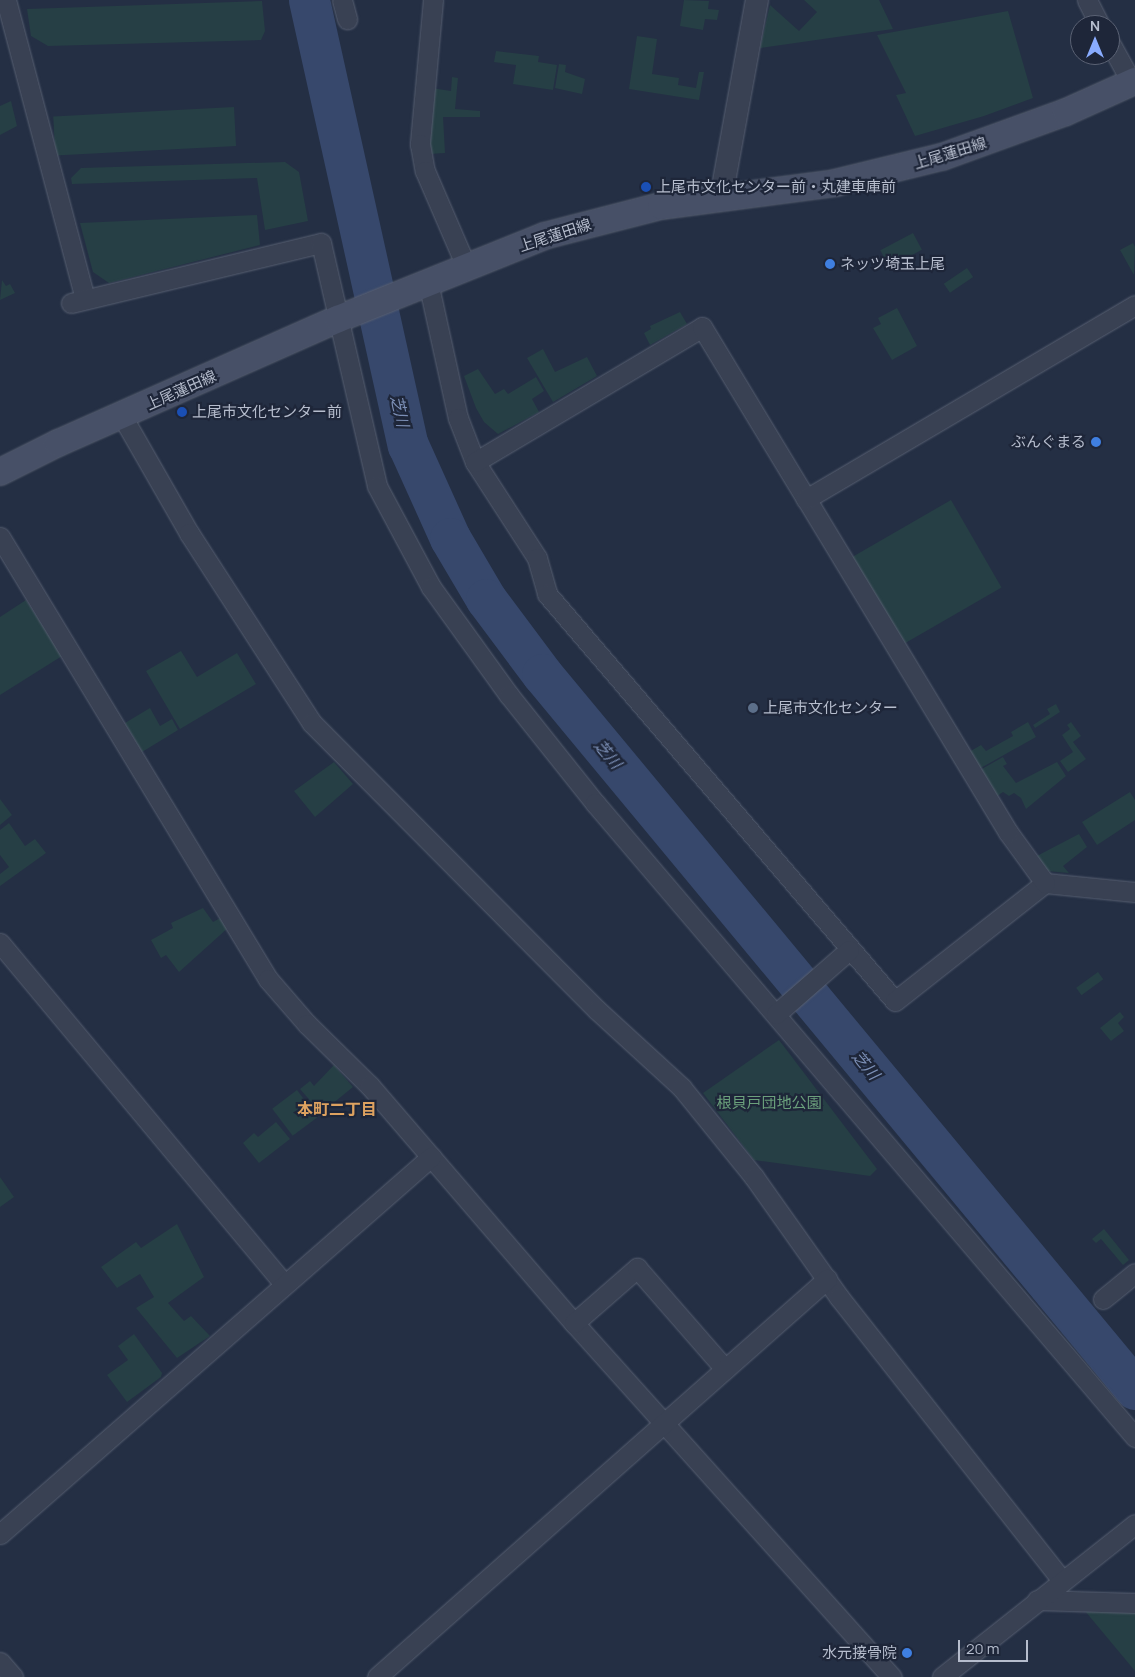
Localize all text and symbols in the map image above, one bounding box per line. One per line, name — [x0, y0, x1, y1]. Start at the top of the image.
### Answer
north arrow — [1070, 15, 1120, 65]
text: N — [1090, 16, 1100, 35]
street label: 上尾蓮田線 — [912, 133, 988, 173]
place label: 上尾市文化センター前・丸建車庫前 — [656, 178, 896, 196]
marker: 上尾市文化センター前・丸建車庫前 — [640, 181, 652, 193]
street label: 上尾蓮田線 — [517, 215, 593, 255]
place label: ネッツ埼玉上尾 — [840, 255, 945, 273]
marker: ネッツ埼玉上尾 — [824, 258, 836, 270]
street label: 上尾蓮田線 — [143, 367, 219, 413]
water label: 芝川 — [387, 393, 413, 429]
place label: 上尾市文化センター前 — [192, 403, 342, 421]
marker: 上尾市文化センター前 — [176, 406, 188, 418]
place label: ぶんぐまる — [1011, 433, 1086, 451]
marker: ぶんぐまる — [1090, 436, 1102, 448]
place label: 上尾市文化センター — [763, 699, 898, 717]
marker: 上尾市文化センター — [747, 702, 759, 714]
water label: 芝川 — [590, 736, 626, 772]
water label: 芝川 — [848, 1047, 884, 1083]
park label: 根貝戸団地公園 — [717, 1094, 821, 1112]
district label: 本町二丁目 — [297, 1099, 377, 1119]
scale bar — [960, 1630, 1030, 1662]
text: 20 m — [966, 1638, 999, 1659]
place label: 水元接骨院 — [822, 1644, 897, 1662]
marker: 水元接骨院 — [901, 1647, 913, 1659]

